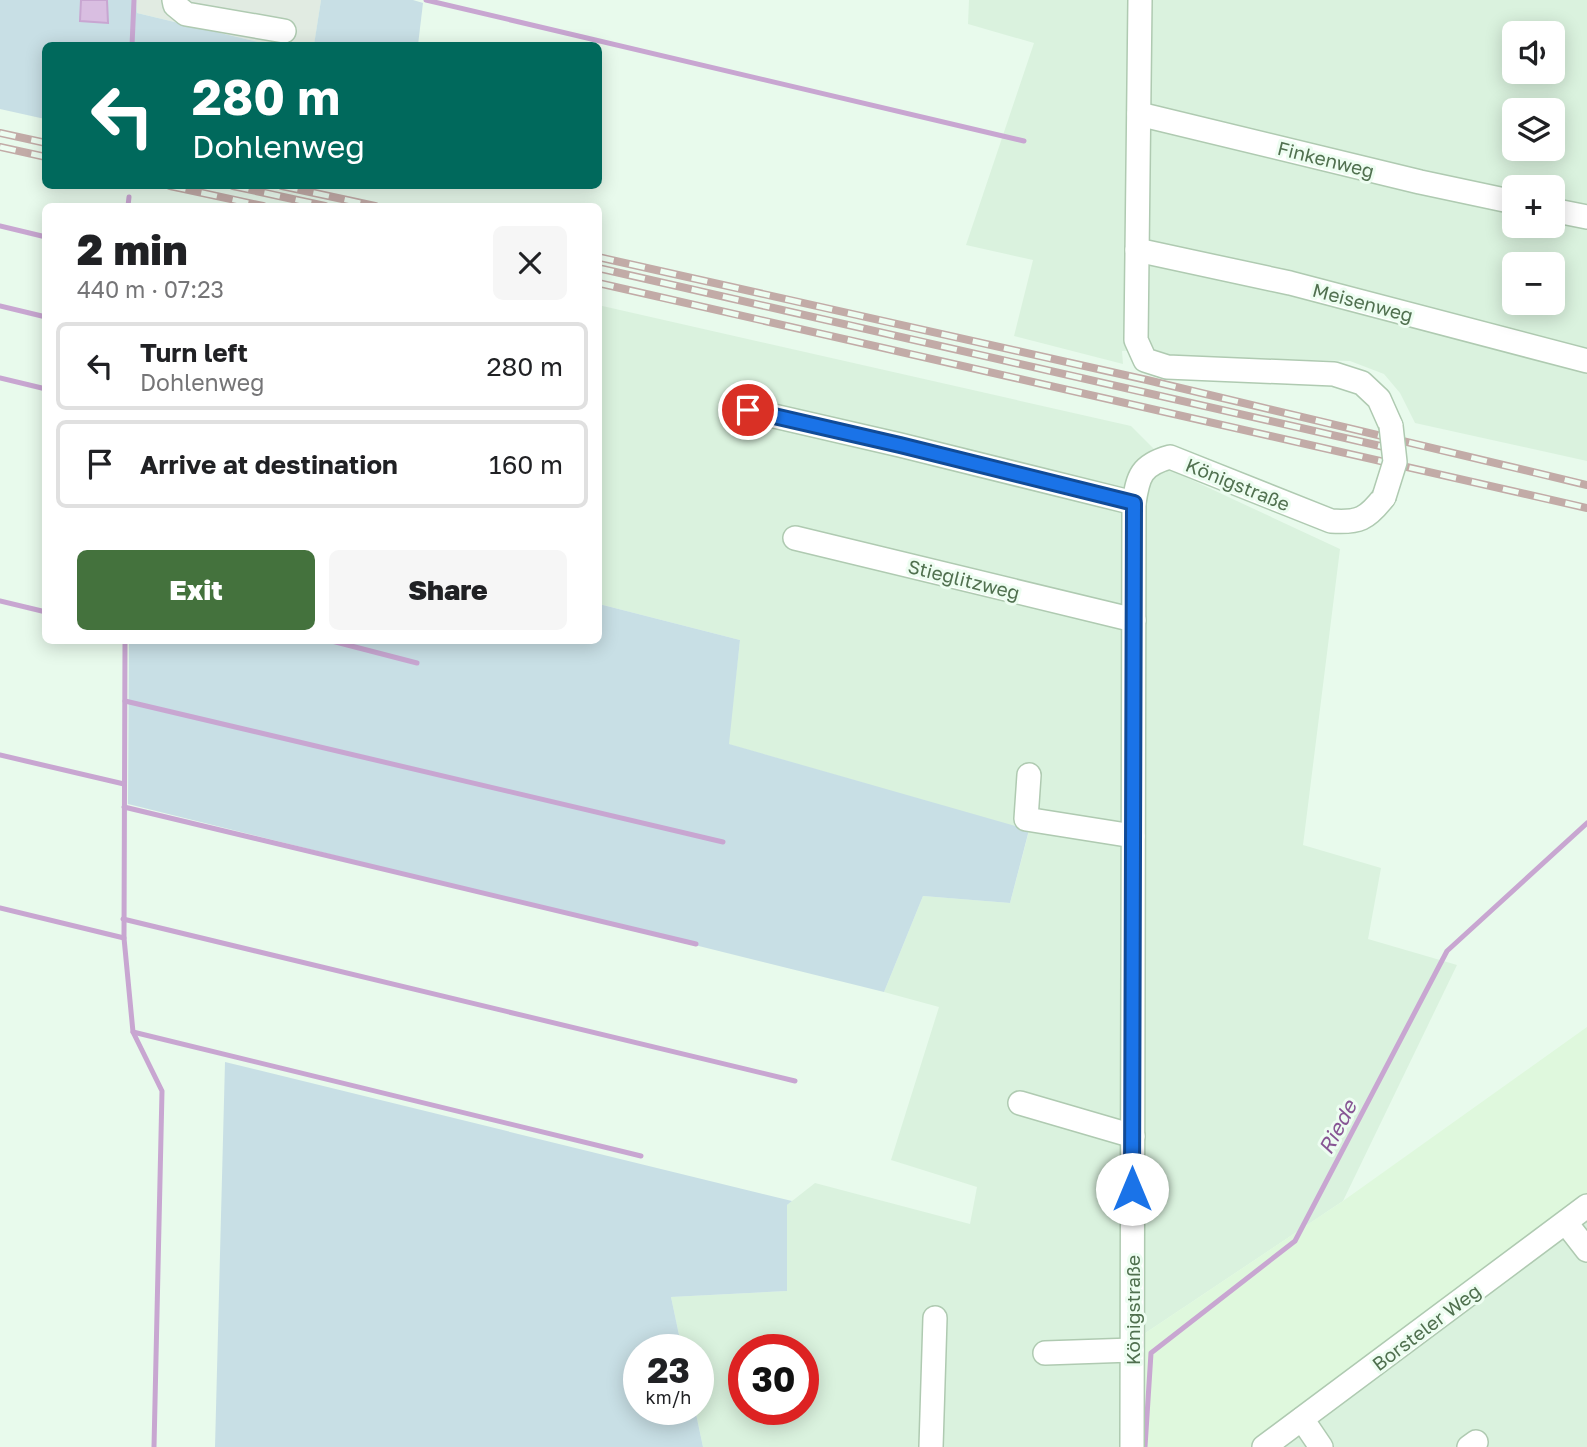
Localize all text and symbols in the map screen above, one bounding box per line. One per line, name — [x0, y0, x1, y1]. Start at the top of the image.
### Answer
map controls — [1502, 21, 1565, 315]
button: sound — [1502, 21, 1565, 84]
text: 280 m — [192, 67, 340, 126]
icon: left — [77, 70, 168, 161]
button: layers — [1502, 98, 1565, 161]
text: Dohlenweg — [192, 127, 365, 165]
street label: Finkenweg — [1275, 136, 1377, 182]
button: + — [1502, 175, 1565, 238]
text: 2 min — [77, 224, 188, 274]
button: close — [493, 226, 567, 300]
button: − — [1502, 252, 1565, 315]
text: 440 m · 07:23 — [77, 275, 224, 303]
street label: Meisenweg — [1310, 278, 1416, 326]
text: Turn left — [140, 337, 248, 368]
icon: left — [81, 347, 119, 385]
text: 280 m — [486, 351, 563, 382]
text: Dohlenweg — [140, 368, 264, 396]
pin — [718, 380, 778, 440]
icon: arrive — [729, 391, 767, 429]
icon: arrive — [81, 445, 119, 483]
text: Arrive at destination — [140, 449, 398, 480]
text: 160 m — [489, 449, 563, 480]
street label: Königstraße — [1183, 453, 1293, 515]
button: Exit — [77, 550, 315, 630]
button: Share — [329, 550, 567, 630]
street label: Stieglitzweg — [906, 554, 1022, 604]
water label: Riede — [1312, 1094, 1363, 1158]
position arrow — [1095, 1152, 1169, 1226]
street label: Königstraße — [1121, 1255, 1144, 1365]
street label: Borsteler Weg — [1367, 1279, 1485, 1375]
speed limit sign: 30 — [728, 1334, 819, 1425]
text: 23 — [647, 1349, 690, 1391]
text: km/h — [646, 1386, 691, 1408]

